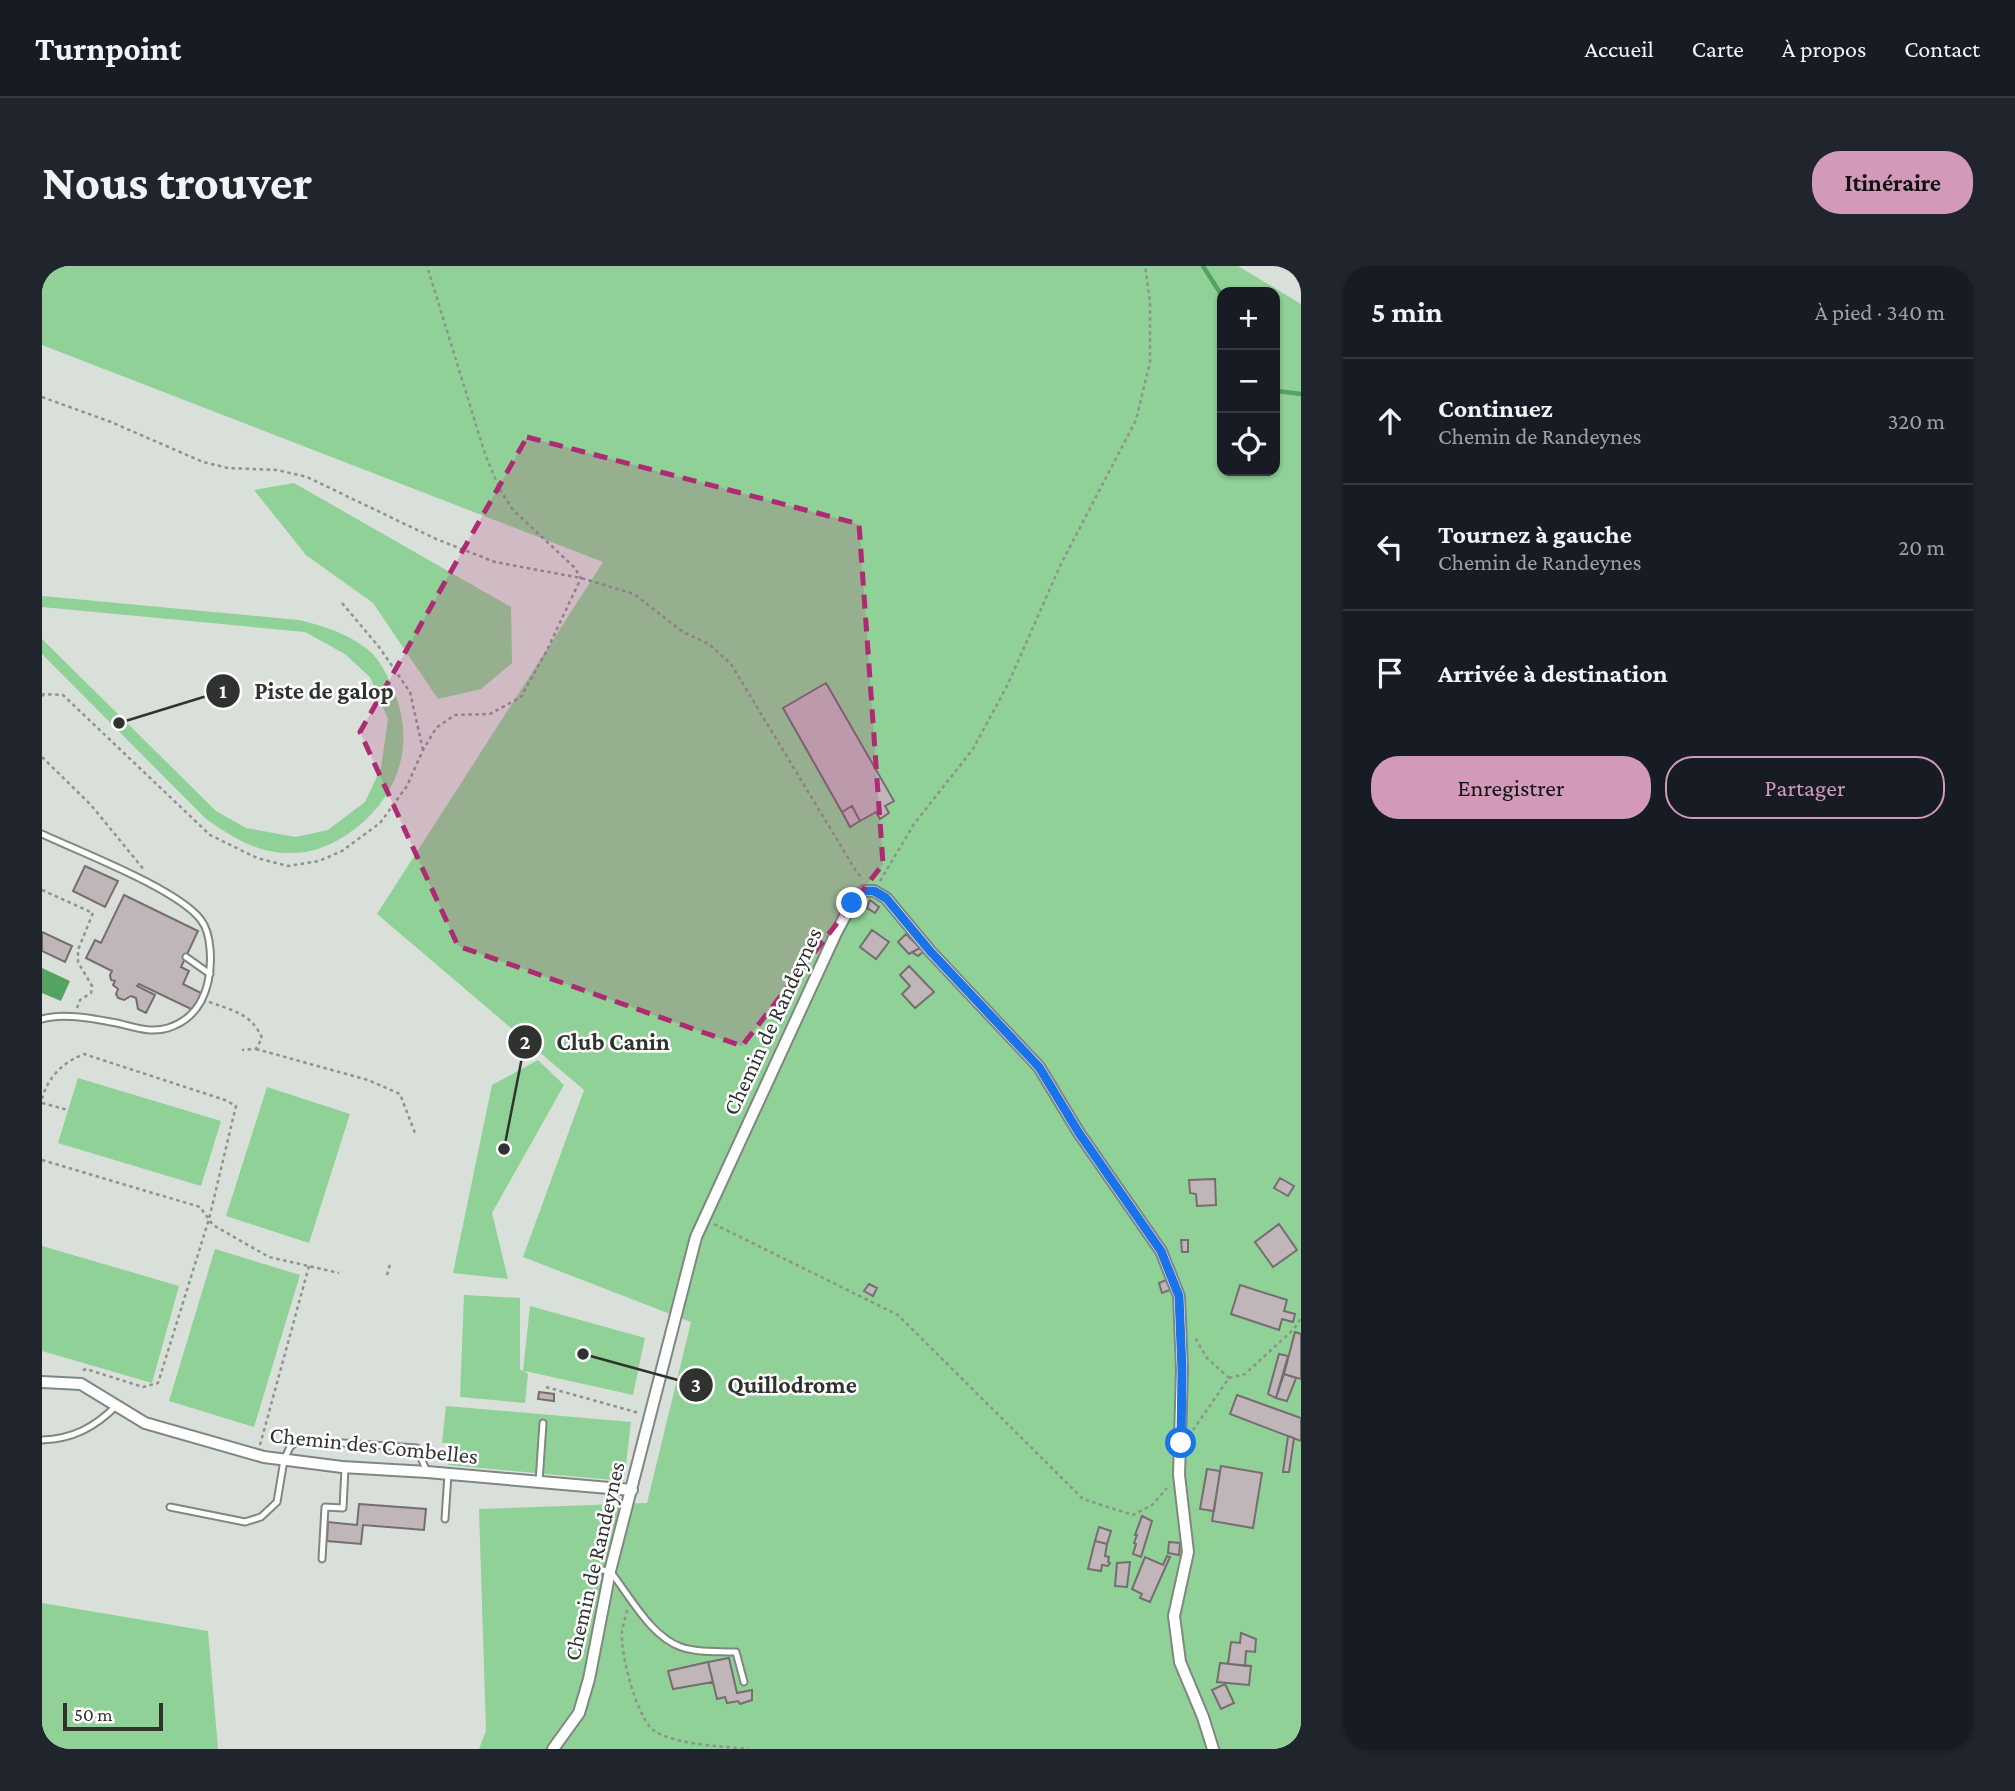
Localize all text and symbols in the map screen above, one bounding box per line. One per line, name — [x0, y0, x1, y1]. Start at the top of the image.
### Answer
text: Turnpoint — [35, 30, 181, 67]
text: Accueil — [1584, 35, 1654, 62]
text: Carte — [1692, 35, 1744, 62]
text: À propos — [1782, 35, 1866, 62]
text: Contact — [1904, 35, 1980, 62]
button: Itinéraire — [1812, 151, 1973, 214]
text: Nous trouver — [42, 155, 312, 210]
map controls — [1217, 287, 1280, 476]
button: + — [1217, 287, 1280, 350]
text: 5 min — [1371, 295, 1443, 328]
text: À pied · 340 m — [1815, 299, 1945, 325]
button: − — [1217, 350, 1280, 413]
text: Continuez — [1438, 394, 1553, 423]
icon: ahead — [1371, 402, 1409, 440]
text: 320 m — [1887, 408, 1945, 434]
button: locate — [1217, 413, 1280, 476]
text: Chemin de Randeynes — [1438, 423, 1642, 449]
text: Tournez à gauche — [1438, 520, 1632, 549]
icon: left — [1371, 528, 1409, 566]
text: 20 m — [1898, 534, 1945, 560]
text: Chemin de Randeynes — [1438, 549, 1642, 575]
icon: arrive — [1371, 654, 1409, 692]
text: Arrivée à destination — [1438, 659, 1668, 688]
callout: Piste de galop — [205, 668, 408, 713]
text: Piste de galop — [254, 677, 394, 704]
text: 1 — [219, 679, 227, 703]
button: Enregistrer — [1371, 756, 1651, 819]
button: Partager — [1665, 756, 1945, 819]
route end — [836, 887, 867, 918]
street label: Chemin de Randeynes — [717, 923, 827, 1119]
callout: Club Canin — [507, 1020, 684, 1065]
text: Club Canin — [556, 1028, 670, 1055]
text: 2 — [520, 1030, 531, 1054]
callout: Quillodrome — [678, 1363, 871, 1408]
text: Quillodrome — [727, 1371, 857, 1398]
text: 3 — [691, 1373, 701, 1397]
street label: Chemin des Combelles — [269, 1421, 479, 1469]
route start — [1165, 1427, 1196, 1458]
street label: Chemin de Randeynes — [558, 1459, 630, 1663]
scale bar — [63, 1700, 163, 1732]
text: 50 m — [74, 1704, 113, 1725]

